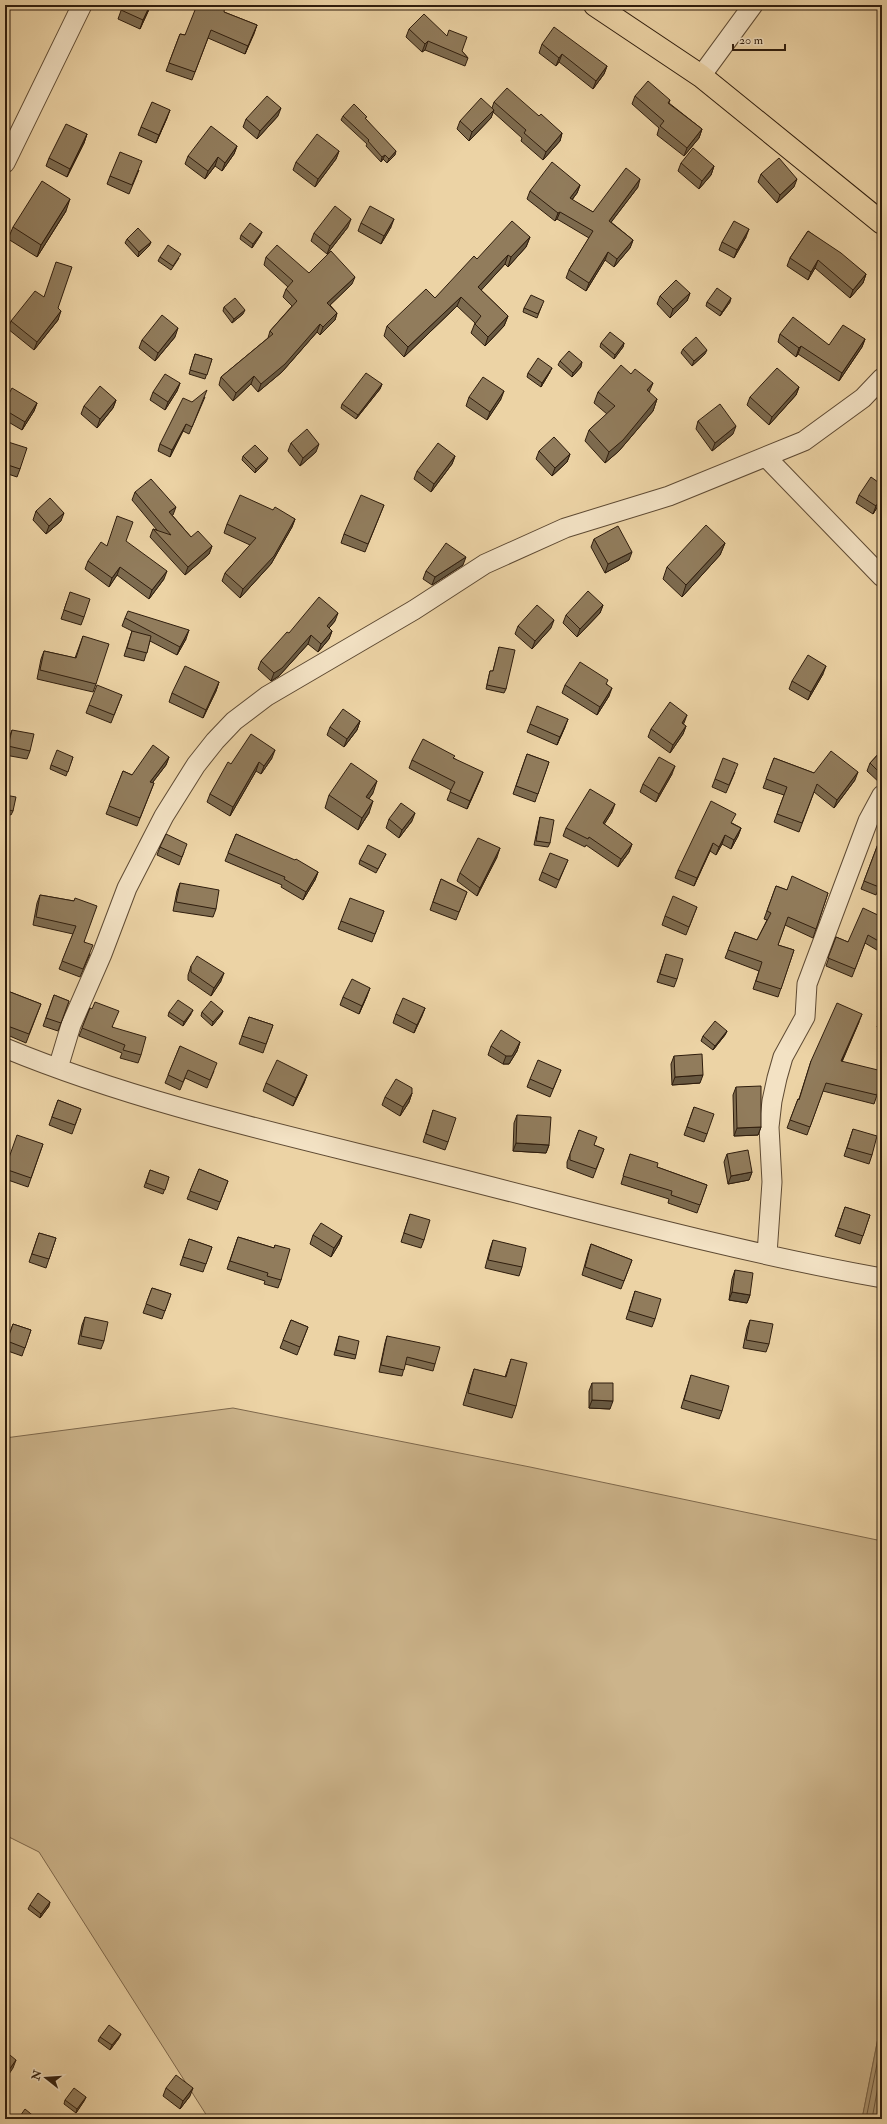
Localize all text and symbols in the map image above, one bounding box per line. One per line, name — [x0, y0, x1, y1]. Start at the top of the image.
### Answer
scale bar — [733, 26, 785, 52]
text: 20 m — [739, 33, 764, 48]
north arrow — [26, 2058, 66, 2098]
text: N — [29, 2068, 45, 2083]

